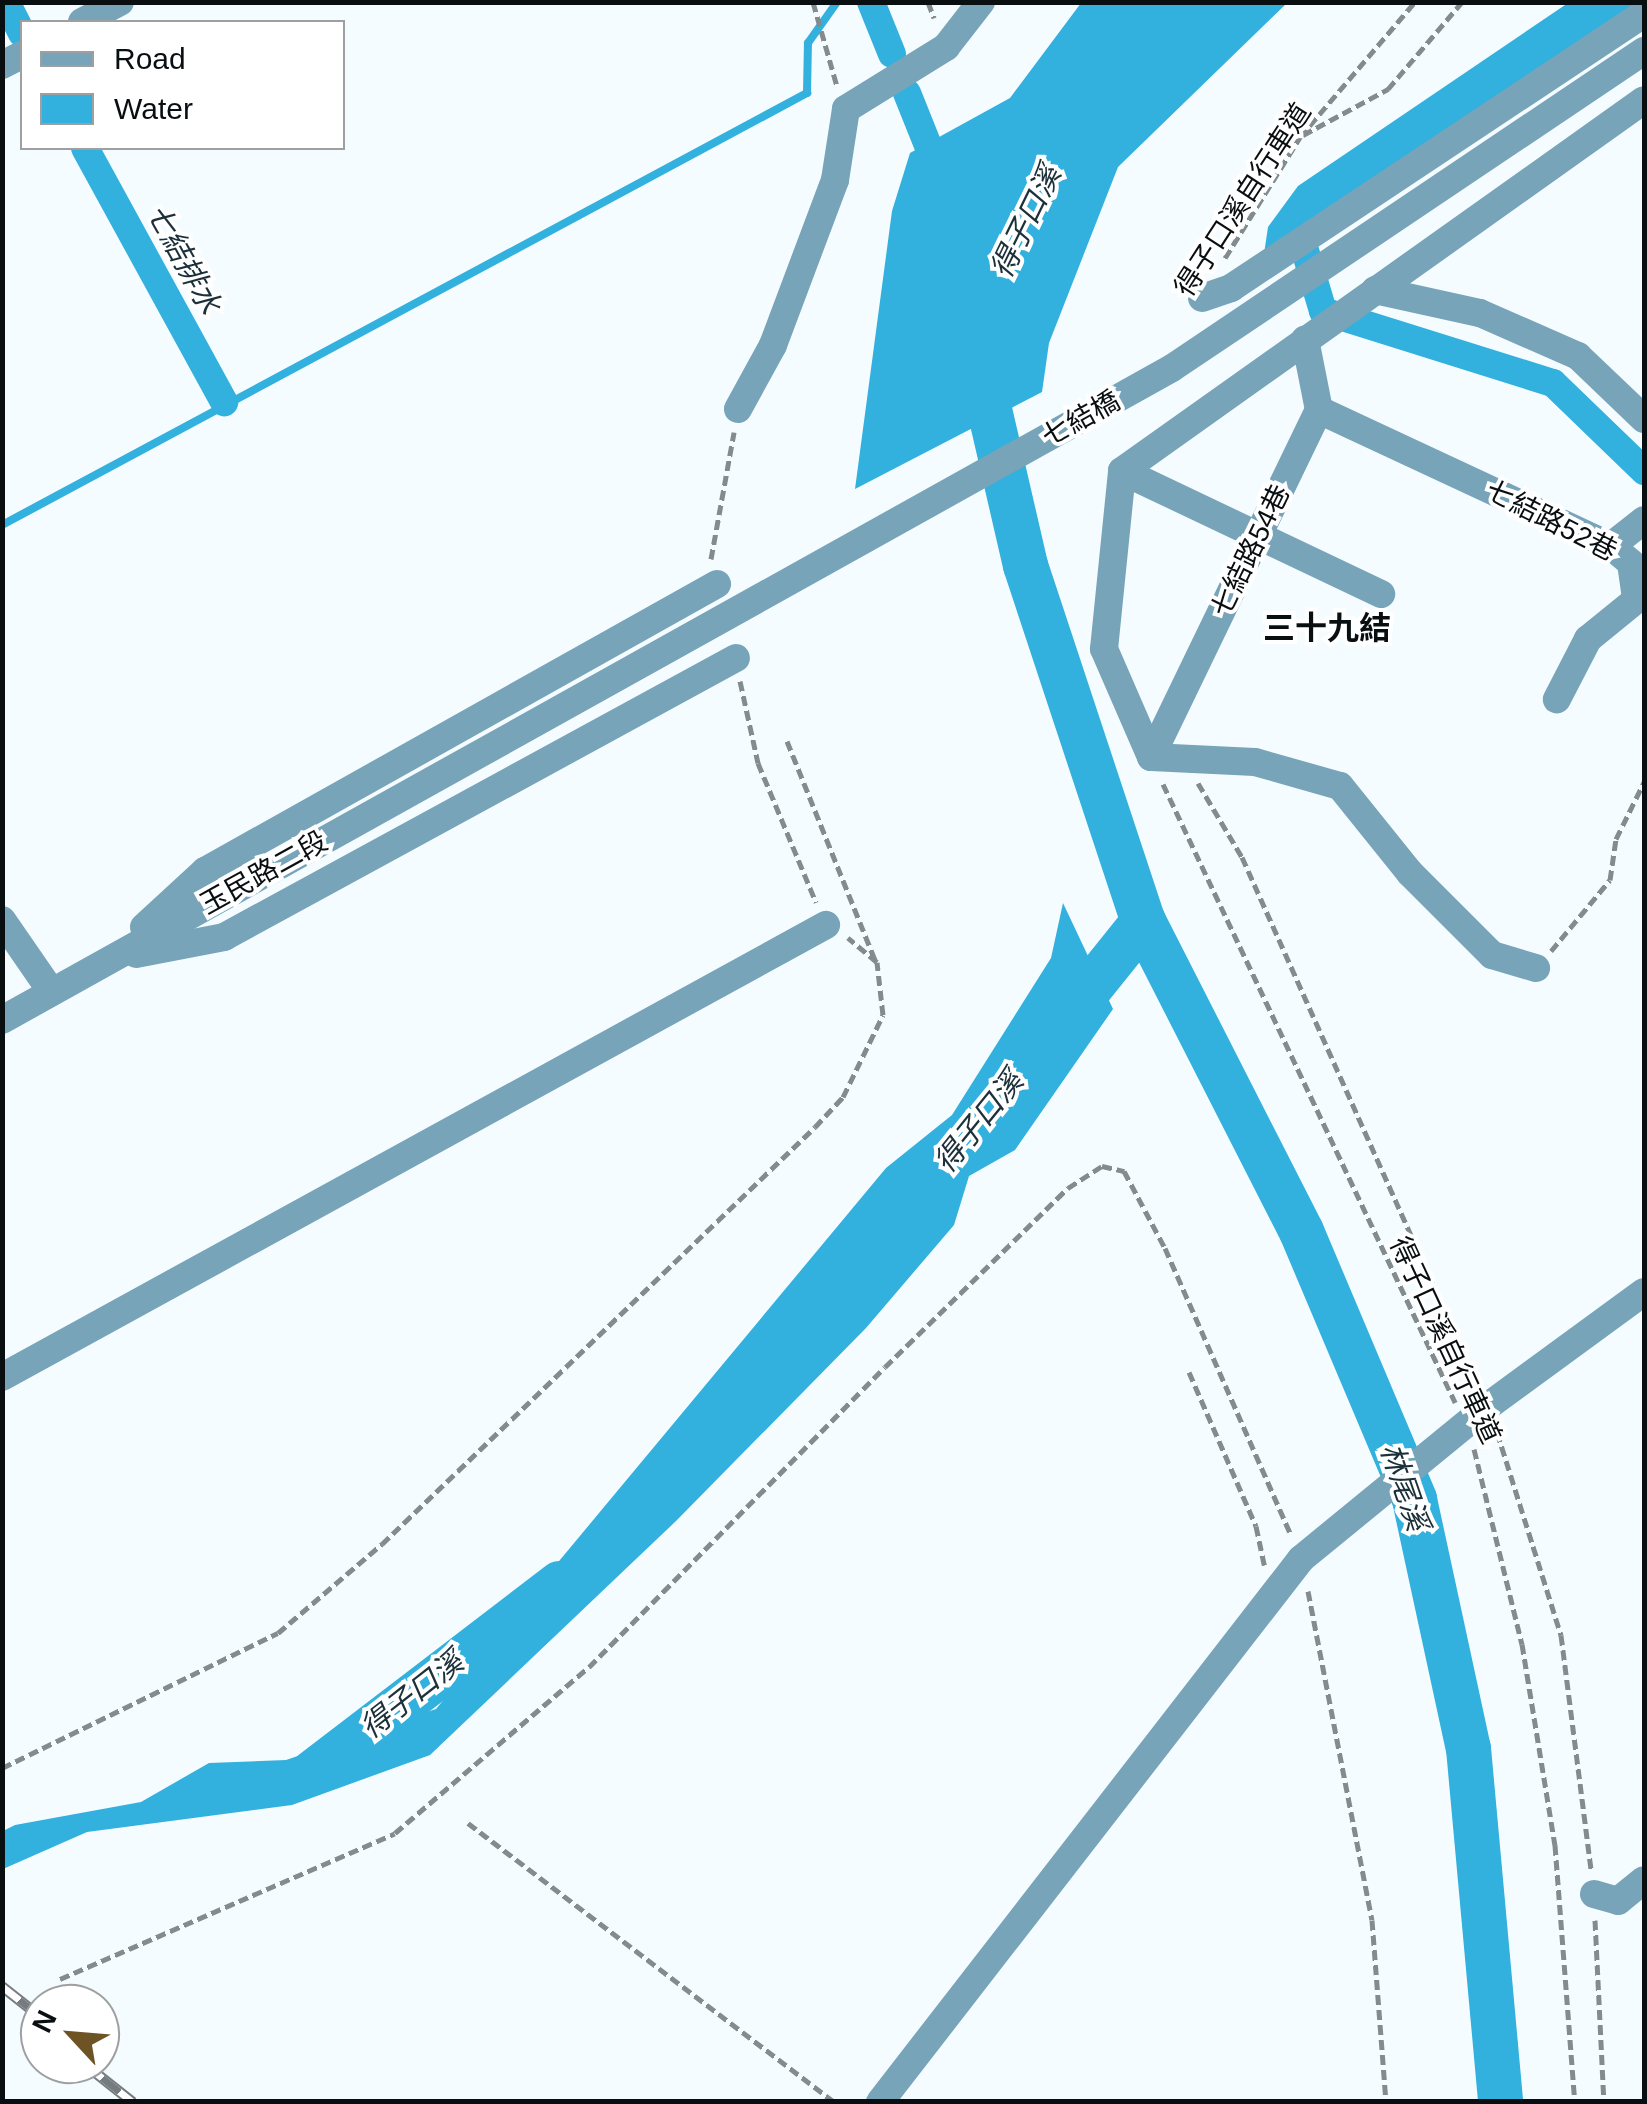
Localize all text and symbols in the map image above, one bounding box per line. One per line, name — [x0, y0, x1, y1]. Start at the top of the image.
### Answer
legend — [20, 20, 345, 150]
text: Road — [114, 42, 186, 75]
text: Water — [114, 92, 193, 125]
street label: 得子口溪自行車道 — [1168, 97, 1318, 303]
water label: 得子口溪 — [984, 160, 1068, 284]
water label: 七結排水 — [138, 198, 228, 320]
street label: 七結橋 — [1036, 384, 1126, 454]
street label: 七結路52巷 — [1480, 474, 1622, 568]
street label: 七結路54巷 — [1205, 479, 1297, 623]
district label: 三十九結 — [1263, 609, 1391, 647]
street label: 玉民路二段 — [195, 824, 333, 922]
water label: 得子口溪 — [927, 1064, 1031, 1180]
street label: 得子口溪自行車道 — [1382, 1231, 1508, 1449]
water label: 林尾溪 — [1372, 1439, 1436, 1535]
water label: 得子口溪 — [354, 1644, 470, 1746]
north arrow — [20, 1984, 120, 2084]
text: N — [26, 2006, 63, 2037]

